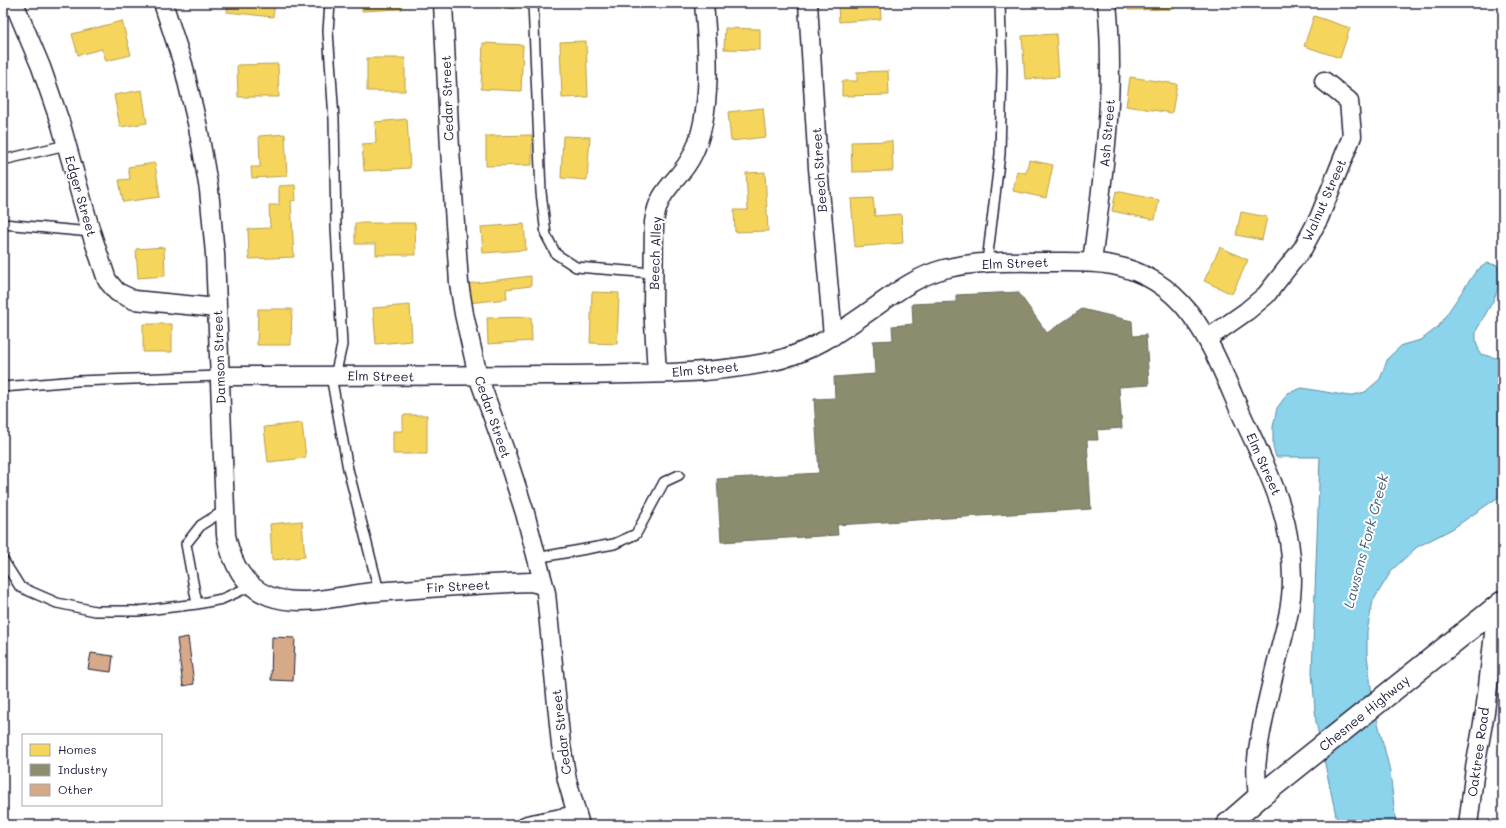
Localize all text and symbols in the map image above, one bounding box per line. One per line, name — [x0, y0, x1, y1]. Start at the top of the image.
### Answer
street label: Cedar Street — [436, 55, 456, 141]
street label: Ash Street — [1095, 98, 1118, 168]
street label: Beech Street — [807, 127, 830, 213]
street label: Edger Street — [62, 153, 101, 239]
street label: Walnut Street — [1298, 156, 1349, 244]
street label: Beech Alley — [645, 216, 664, 290]
street label: Elm Street — [981, 253, 1049, 272]
street label: Damson Street — [208, 309, 229, 404]
street label: Elm Street — [671, 357, 739, 380]
street label: Elm Street — [348, 366, 415, 385]
street label: Cedar Street — [471, 374, 516, 460]
street label: Elm Street — [1243, 430, 1286, 498]
water label: Lawsons Fork Creek — [1338, 471, 1393, 610]
street label: Fir Street — [426, 575, 490, 596]
street label: Chesnee Highway — [1315, 671, 1413, 754]
street label: Cedar Street — [547, 688, 574, 776]
street label: Oaktree Road — [1463, 706, 1492, 798]
legend — [22, 734, 162, 806]
text: Homes — [58, 741, 97, 757]
text: Industry — [58, 761, 107, 777]
text: Other — [58, 781, 93, 797]

